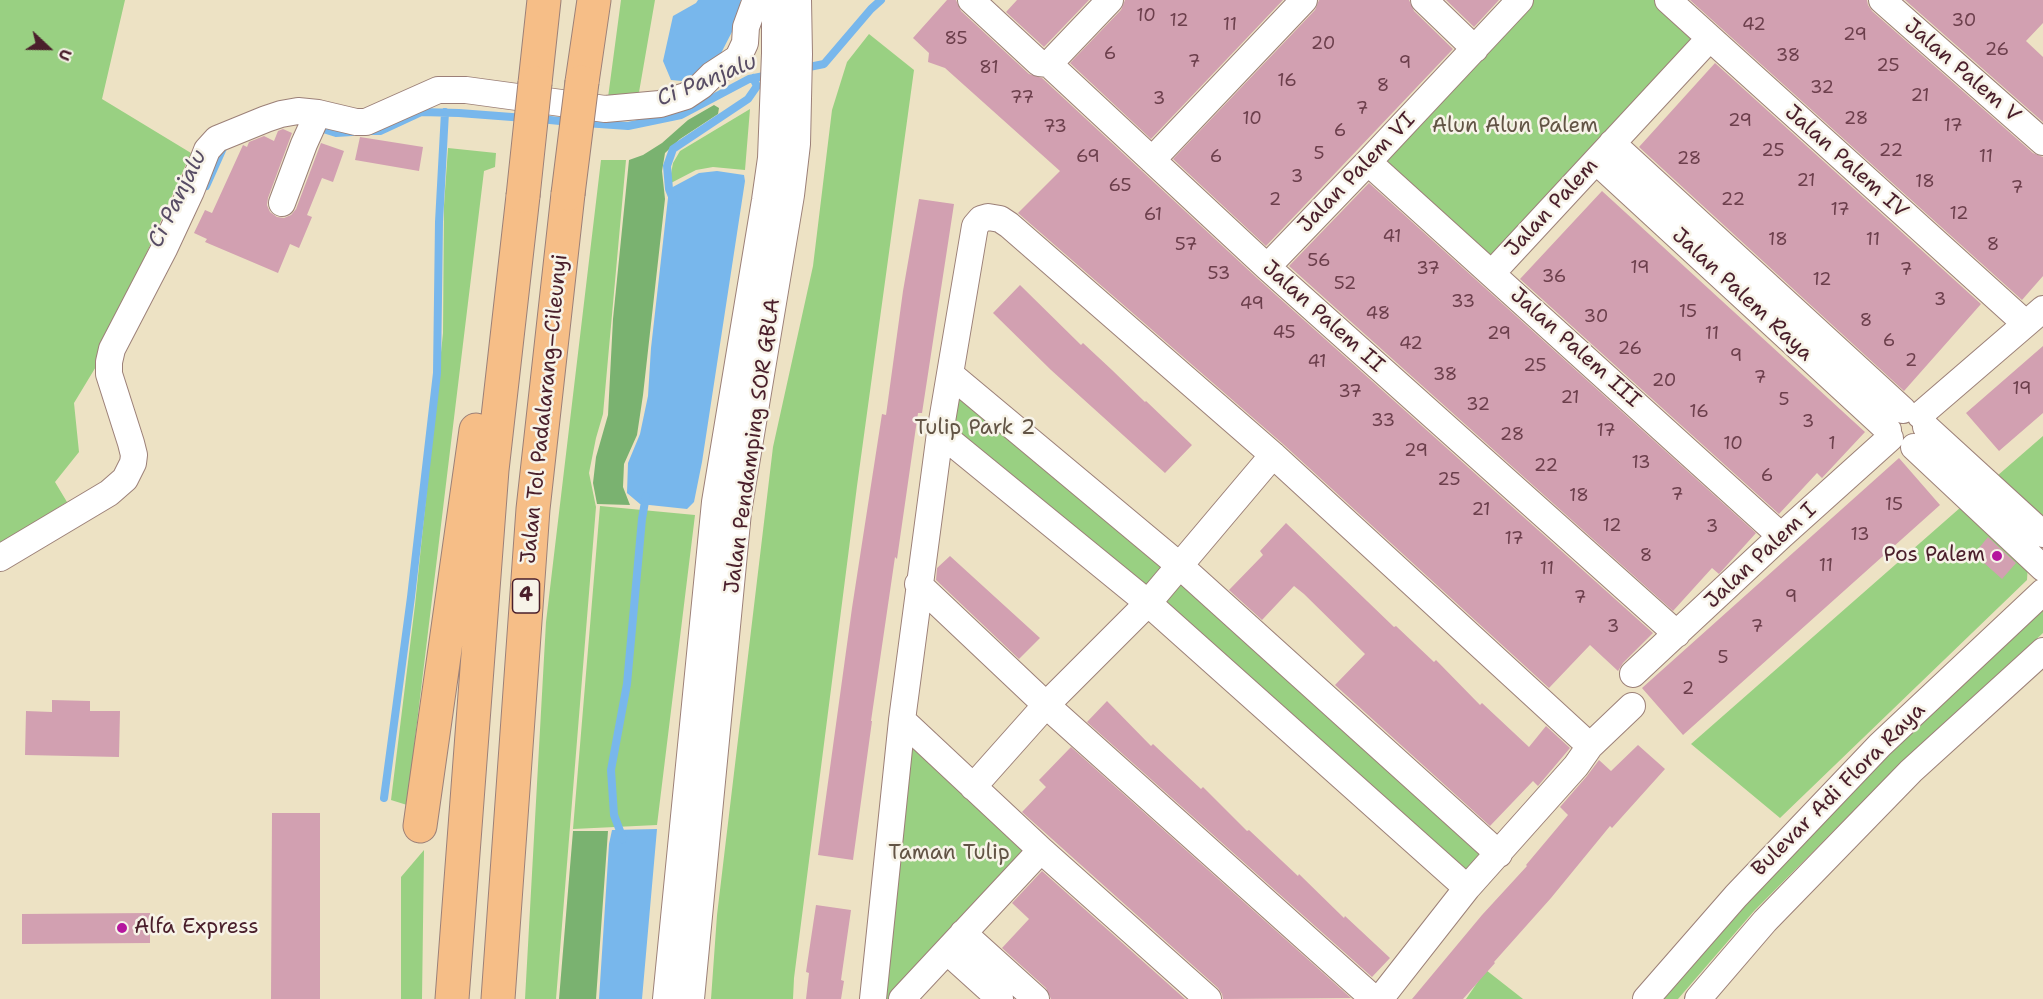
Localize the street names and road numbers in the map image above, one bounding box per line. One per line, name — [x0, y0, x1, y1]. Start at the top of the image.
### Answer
street label: Jalan Palem V — [1899, 14, 2025, 128]
street label: Jalan Palem IV — [1779, 100, 1913, 224]
street label: Jalan Palem VI — [1293, 108, 1421, 238]
street label: Jalan Palem — [1500, 154, 1604, 262]
street label: Jalan Palem Raya — [1666, 223, 1818, 367]
street label: Jalan Tol Padalarang–Cileunyi — [516, 253, 574, 565]
street label: Jalan Palem II — [1257, 256, 1389, 378]
street label: Jalan Palem III — [1504, 283, 1646, 413]
street label: Jalan Pendamping SOR GBLA — [720, 297, 786, 595]
street label: Jalan Palem I — [1700, 498, 1822, 614]
road number: 4 — [512, 579, 540, 613]
street label: Bulevar Adi Flora Raya — [1747, 698, 1931, 882]

